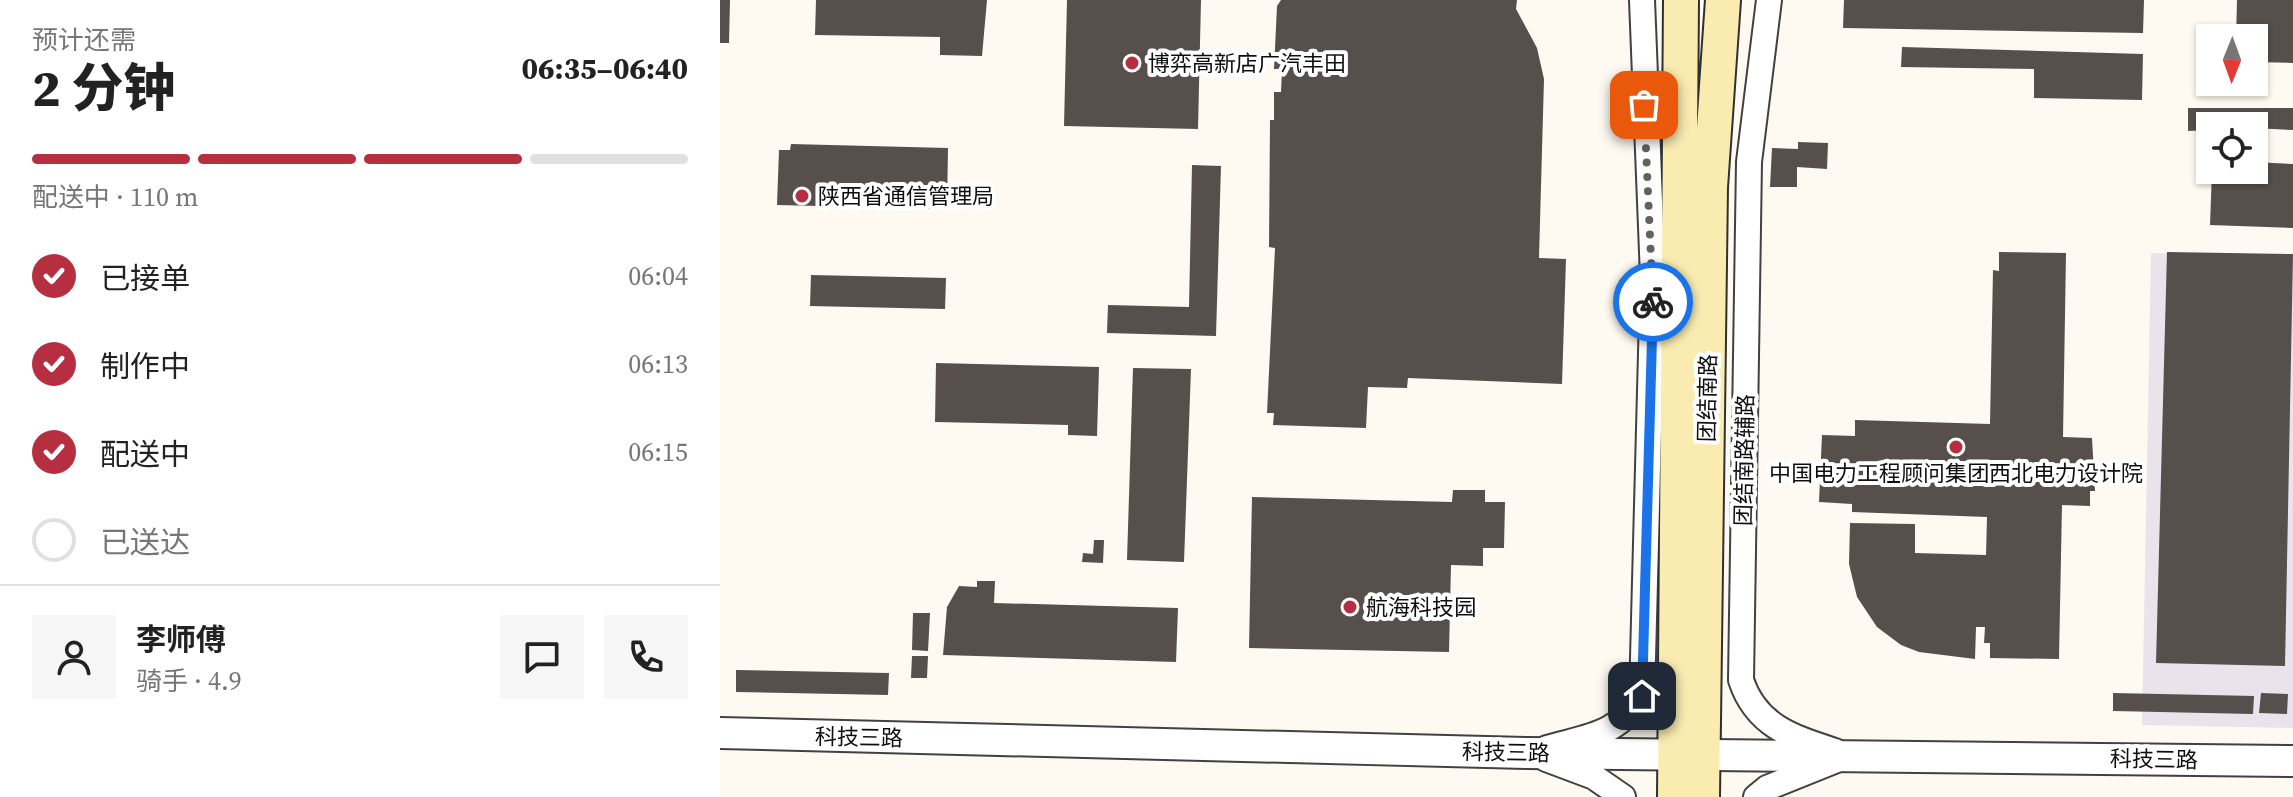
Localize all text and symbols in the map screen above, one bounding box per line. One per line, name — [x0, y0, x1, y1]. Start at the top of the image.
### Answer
text: 预计还需 — [32, 22, 136, 58]
north arrow — [2196, 24, 2268, 96]
map controls — [2196, 24, 2268, 184]
text: 06:35–06:40 — [521, 48, 688, 89]
place label: 博弈高新店广汽丰田 — [1148, 48, 1346, 78]
text: 2 分钟 — [32, 52, 176, 123]
marker: 博弈高新店广汽丰田 — [1123, 54, 1141, 72]
pin — [1610, 71, 1678, 139]
icon: bag — [1622, 83, 1666, 127]
button: locate — [2196, 112, 2268, 184]
text: 配送中 · 110 m — [32, 179, 198, 215]
place label: 陕西省通信管理局 — [818, 181, 994, 211]
marker: 陕西省通信管理局 — [793, 187, 811, 205]
icon: check — [32, 254, 76, 298]
text: 已接单 — [100, 258, 190, 299]
text: 06:04 — [628, 258, 688, 294]
courier — [1613, 262, 1693, 342]
icon: bike — [1631, 280, 1675, 324]
icon: check — [32, 342, 76, 386]
text: 制作中 — [100, 346, 190, 387]
text: 06:13 — [628, 346, 688, 382]
street label: 团结南路 — [1691, 354, 1723, 442]
street label: 团结南路辅路 — [1728, 394, 1760, 526]
icon: check — [32, 430, 76, 474]
text: 配送中 — [100, 434, 190, 475]
text: 06:15 — [628, 434, 688, 470]
marker: 中国电力工程顾问集团西北电力设计院 — [1947, 438, 1965, 456]
place label: 中国电力工程顾问集团西北电力设计院 — [1769, 458, 2143, 488]
text: 已送达 — [100, 522, 190, 563]
place label: 航海科技园 — [1366, 592, 1476, 622]
marker: 航海科技园 — [1341, 598, 1359, 616]
button: person — [32, 615, 116, 699]
button: chat — [500, 615, 584, 699]
button: phone — [604, 615, 688, 699]
text: 李师傅 — [136, 619, 226, 660]
pin — [1608, 662, 1676, 730]
text: 骑手 · 4.9 — [136, 663, 242, 699]
icon: home — [1620, 674, 1664, 718]
street label: 科技三路 — [815, 721, 903, 753]
street label: 科技三路 — [1462, 736, 1550, 768]
street label: 科技三路 — [2110, 743, 2198, 775]

